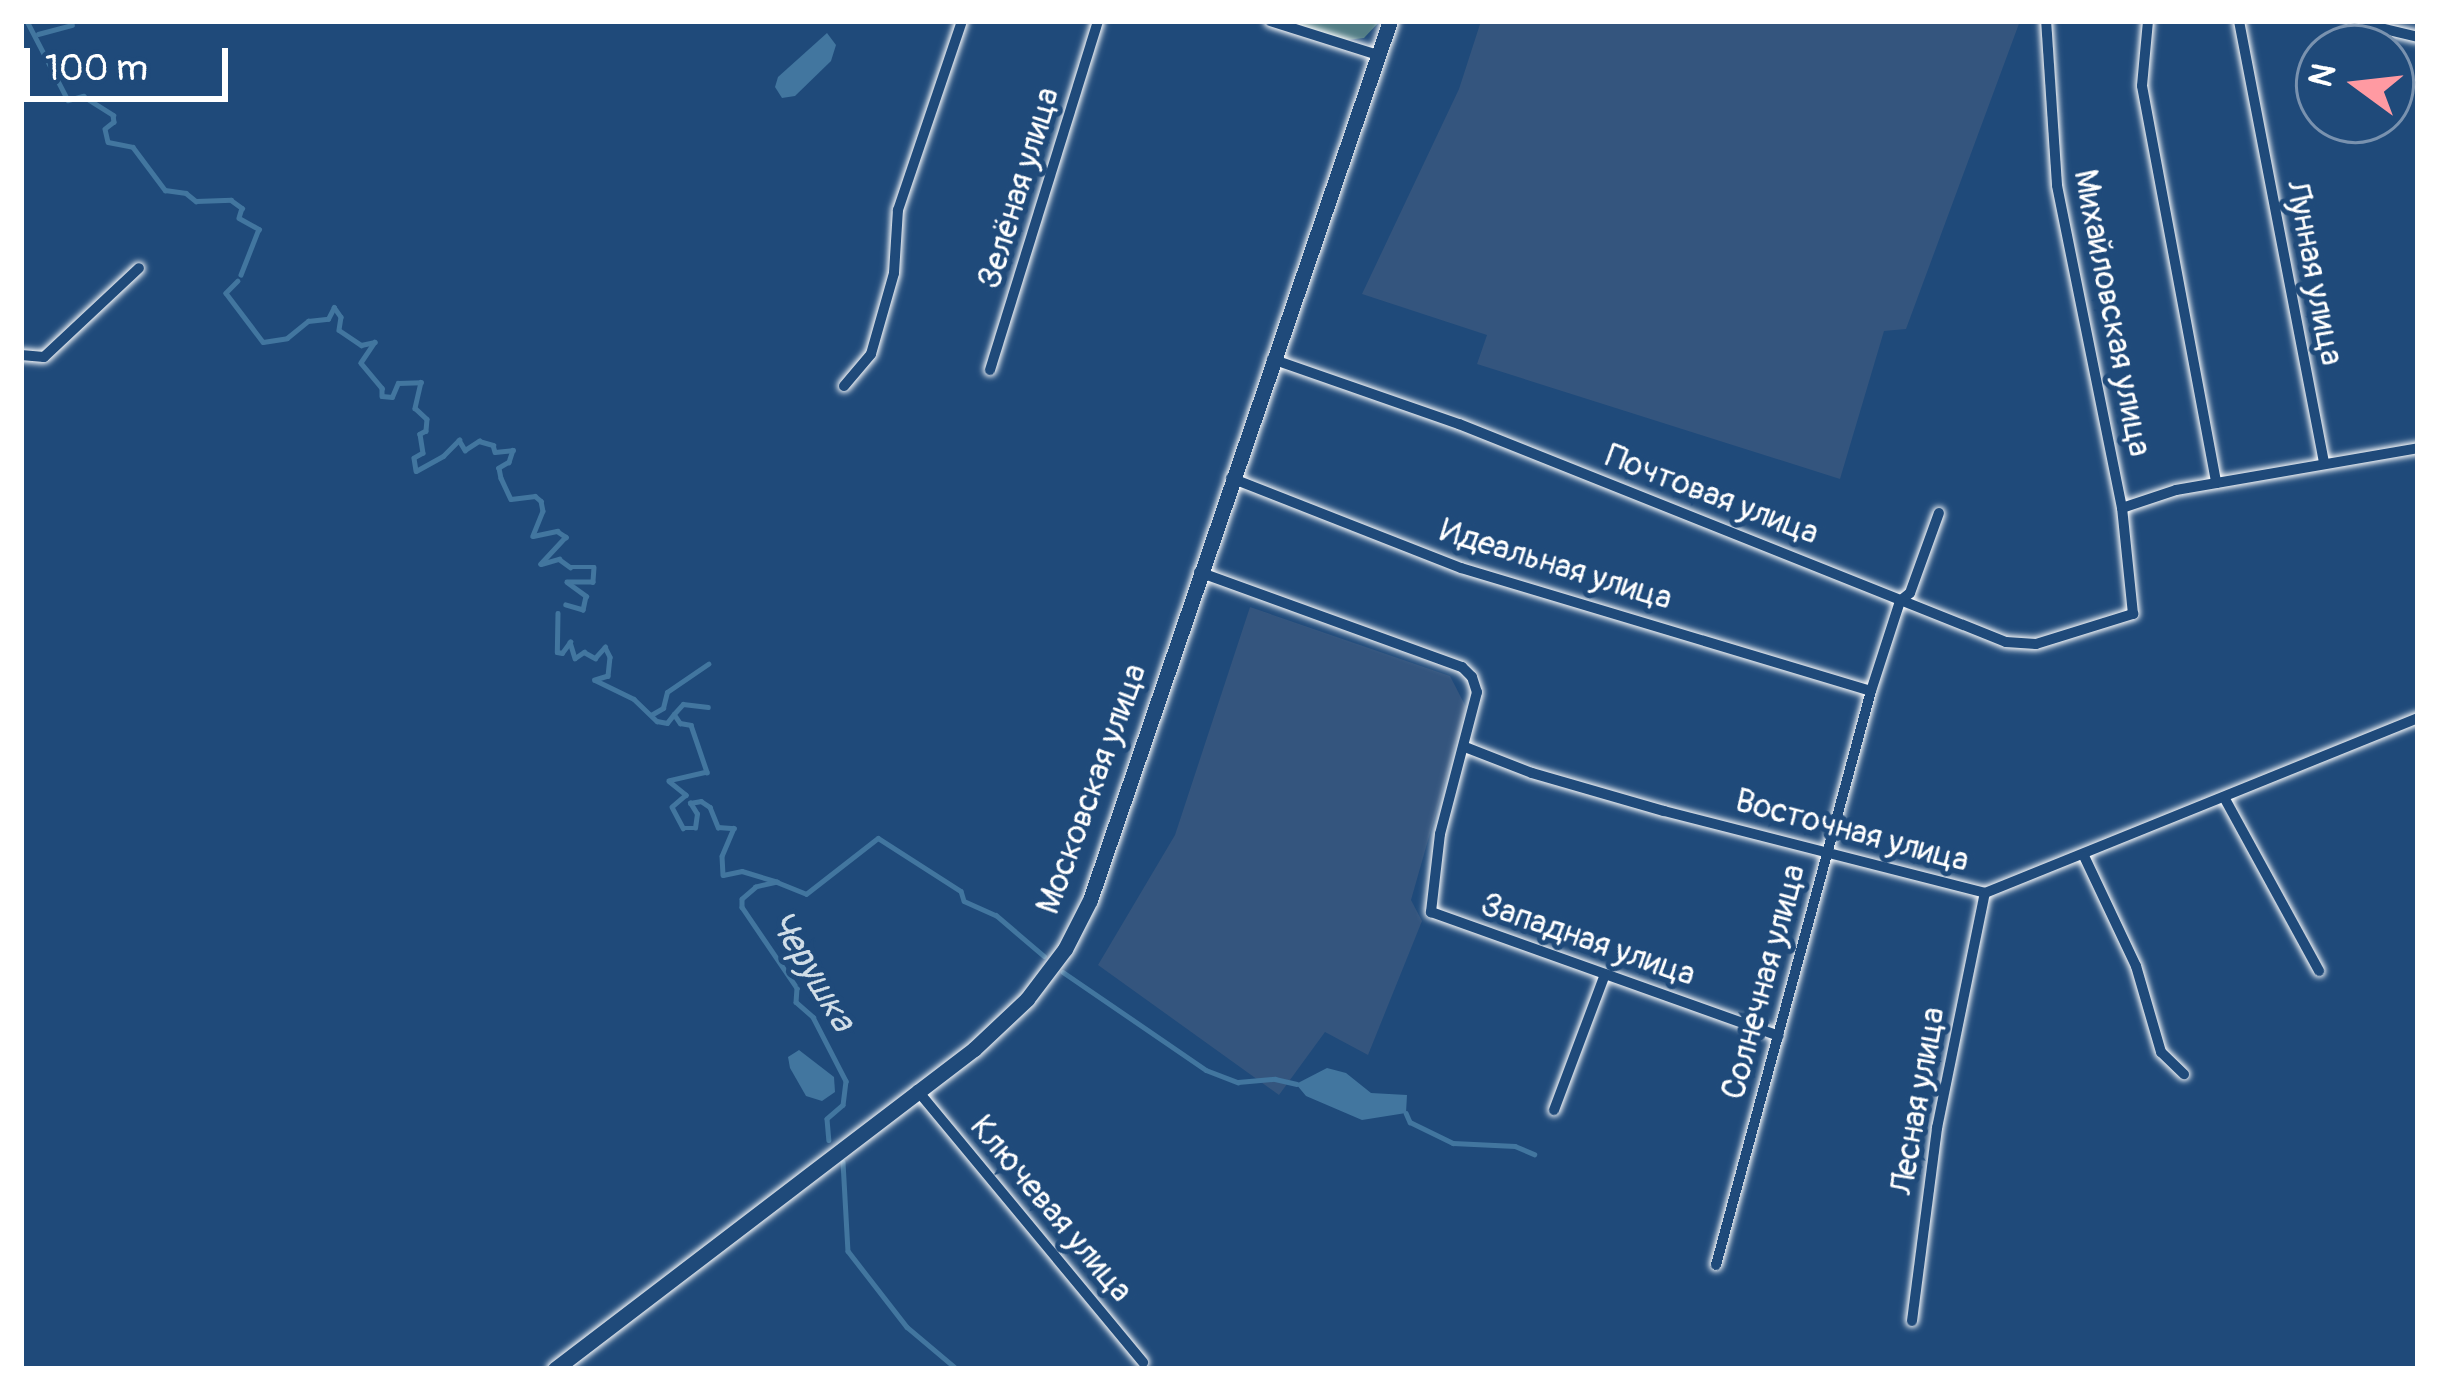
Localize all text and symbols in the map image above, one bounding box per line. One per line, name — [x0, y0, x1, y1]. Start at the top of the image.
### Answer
scale bar — [30, 24, 234, 98]
north arrow — [2295, 24, 2415, 144]
text: 100 m — [45, 46, 148, 91]
text: N — [2300, 59, 2345, 91]
street label: Зелёная улица — [970, 83, 1068, 293]
street label: Михайловская улица — [2065, 166, 2159, 460]
street label: Лунная улица — [2277, 177, 2351, 369]
street label: Почтовая улица — [1600, 436, 1824, 554]
street label: Идеальная улица — [1435, 511, 1677, 619]
street label: Московская улица — [1028, 659, 1156, 919]
street label: Восточная улица — [1731, 781, 1973, 881]
street label: Солнечная улица — [1714, 860, 1814, 1104]
street label: Западная улица — [1476, 885, 1700, 995]
water label: Черушка — [759, 903, 865, 1039]
street label: Лесная улица — [1882, 1004, 1954, 1198]
street label: Ключевая улица — [961, 1108, 1141, 1310]

